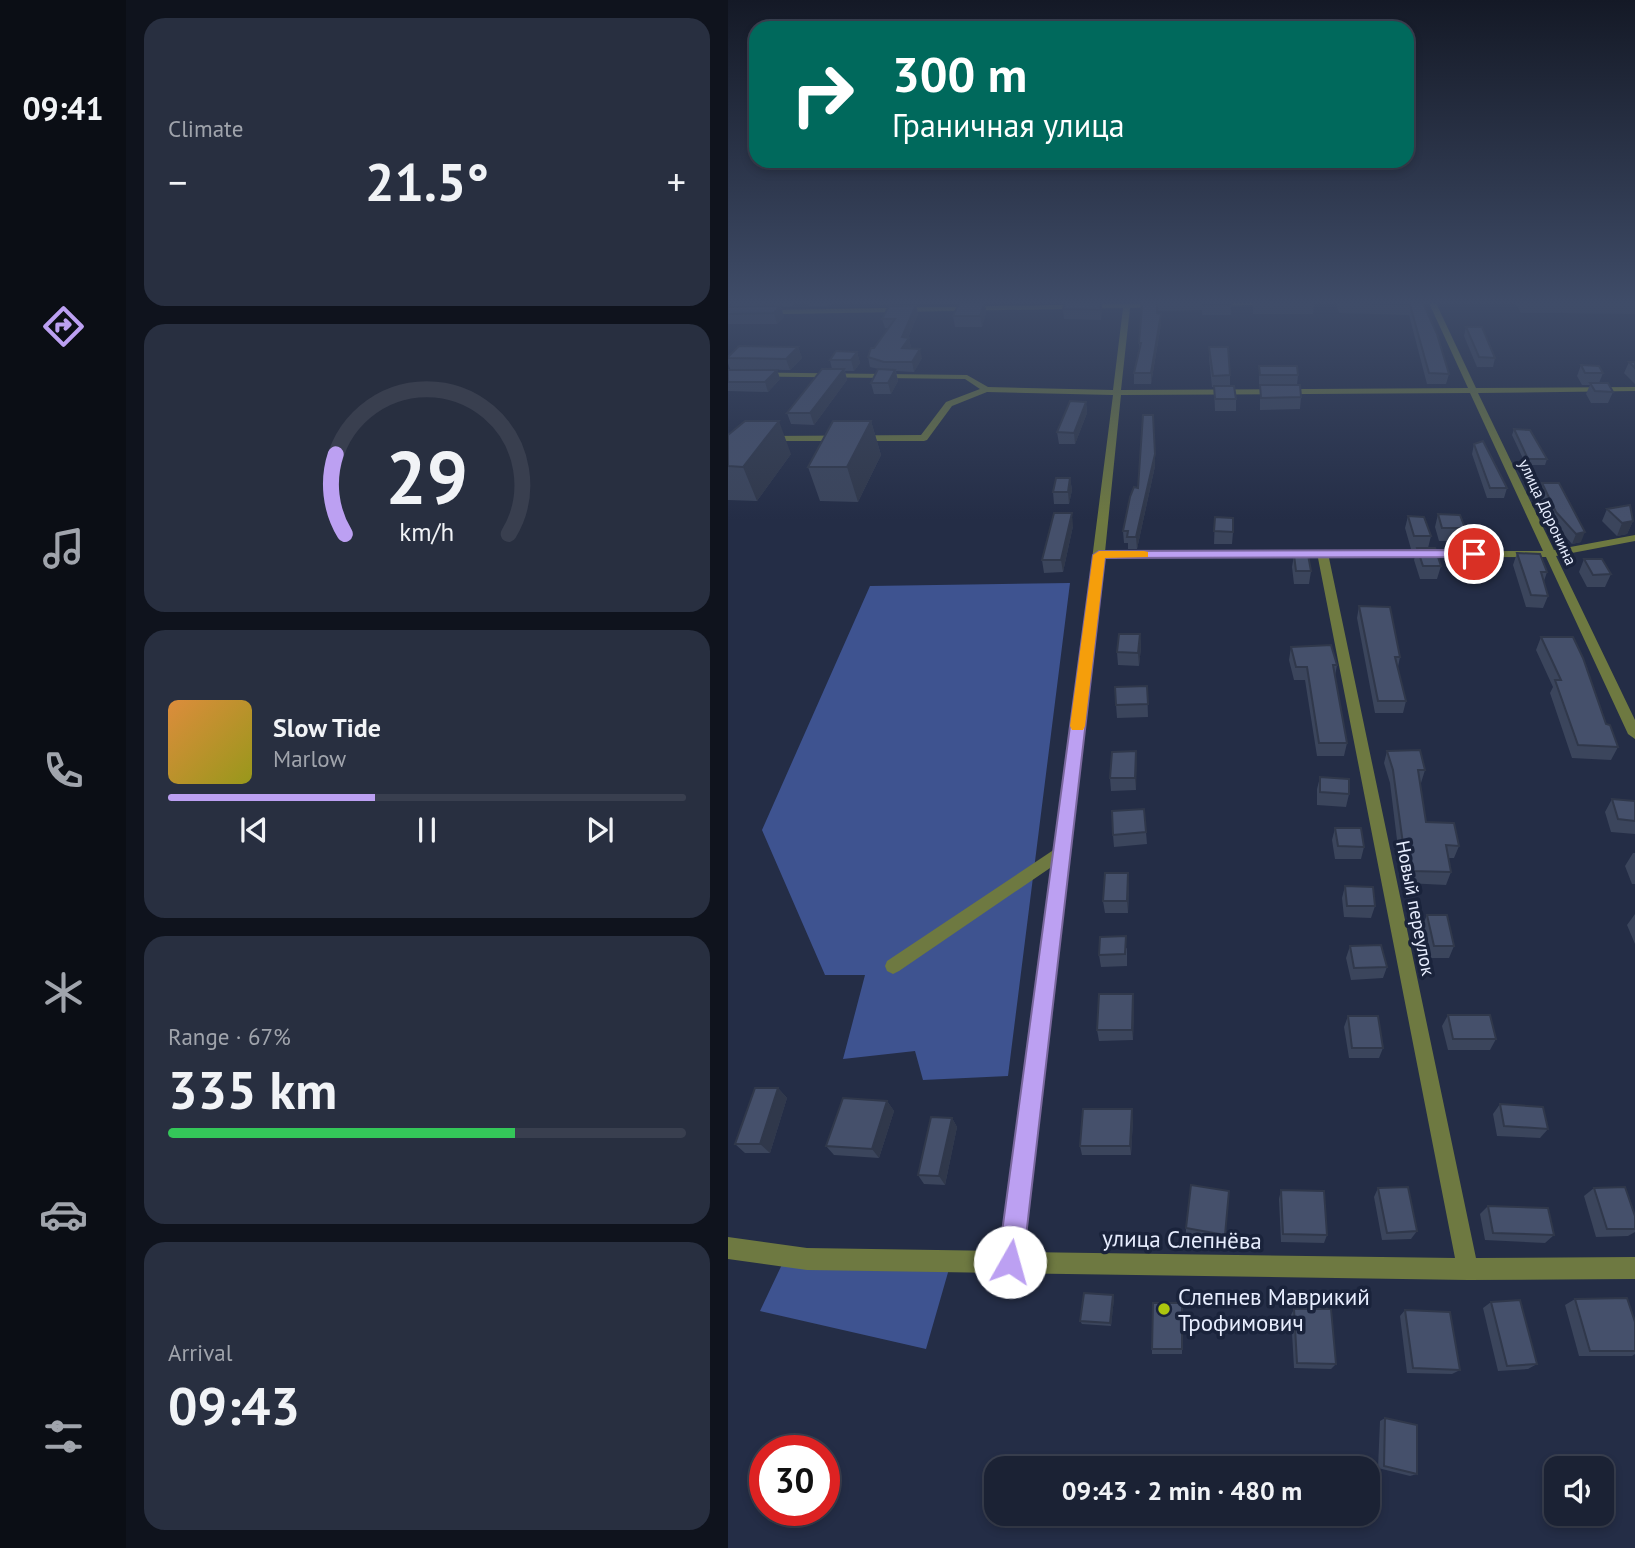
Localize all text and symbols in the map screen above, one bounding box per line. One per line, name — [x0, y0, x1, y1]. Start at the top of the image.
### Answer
text: 300 m — [892, 42, 1027, 106]
icon: right — [777, 49, 868, 140]
text: 09:41 — [22, 87, 104, 129]
text: Граничная улица — [892, 104, 1125, 146]
text: Climate — [168, 114, 243, 143]
text: 21.5° — [365, 148, 489, 215]
text: − — [168, 157, 187, 206]
text: + — [667, 157, 686, 206]
icon: directions — [39, 302, 88, 351]
text: 29 — [386, 430, 468, 524]
street label: улица Доронина — [1515, 456, 1581, 568]
text: km/h — [400, 516, 454, 548]
icon: music — [39, 524, 88, 573]
pin — [1444, 524, 1504, 584]
icon: arrive — [1455, 535, 1493, 573]
text: Slow Tide — [273, 711, 381, 744]
text: Marlow — [273, 744, 346, 773]
icon: phone — [39, 746, 88, 795]
icon: previous — [235, 811, 273, 849]
icon: pause — [408, 811, 446, 849]
icon: next — [581, 811, 619, 849]
street label: Новый переулок — [1391, 838, 1441, 978]
icon: climate — [39, 968, 88, 1017]
text: Range · 67% — [168, 1022, 291, 1051]
text: 335 km — [168, 1056, 337, 1123]
icon: car — [39, 1190, 88, 1239]
street label: улица Слепнёва — [1102, 1223, 1262, 1255]
position arrow — [973, 1225, 1047, 1299]
place label: Слепнев Маврикий Трофимович — [1178, 1282, 1370, 1337]
marker: Слепнев Маврикий Трофимович — [1156, 1301, 1172, 1317]
text: Arrival — [168, 1338, 232, 1367]
text: 09:43 — [168, 1372, 300, 1439]
icon: filters — [39, 1412, 88, 1461]
speed limit sign: 30 — [749, 1435, 840, 1526]
map controls — [1544, 1456, 1614, 1526]
button: sound — [1544, 1456, 1614, 1526]
text: 09:43 · 2 min · 480 m — [1062, 1474, 1302, 1507]

